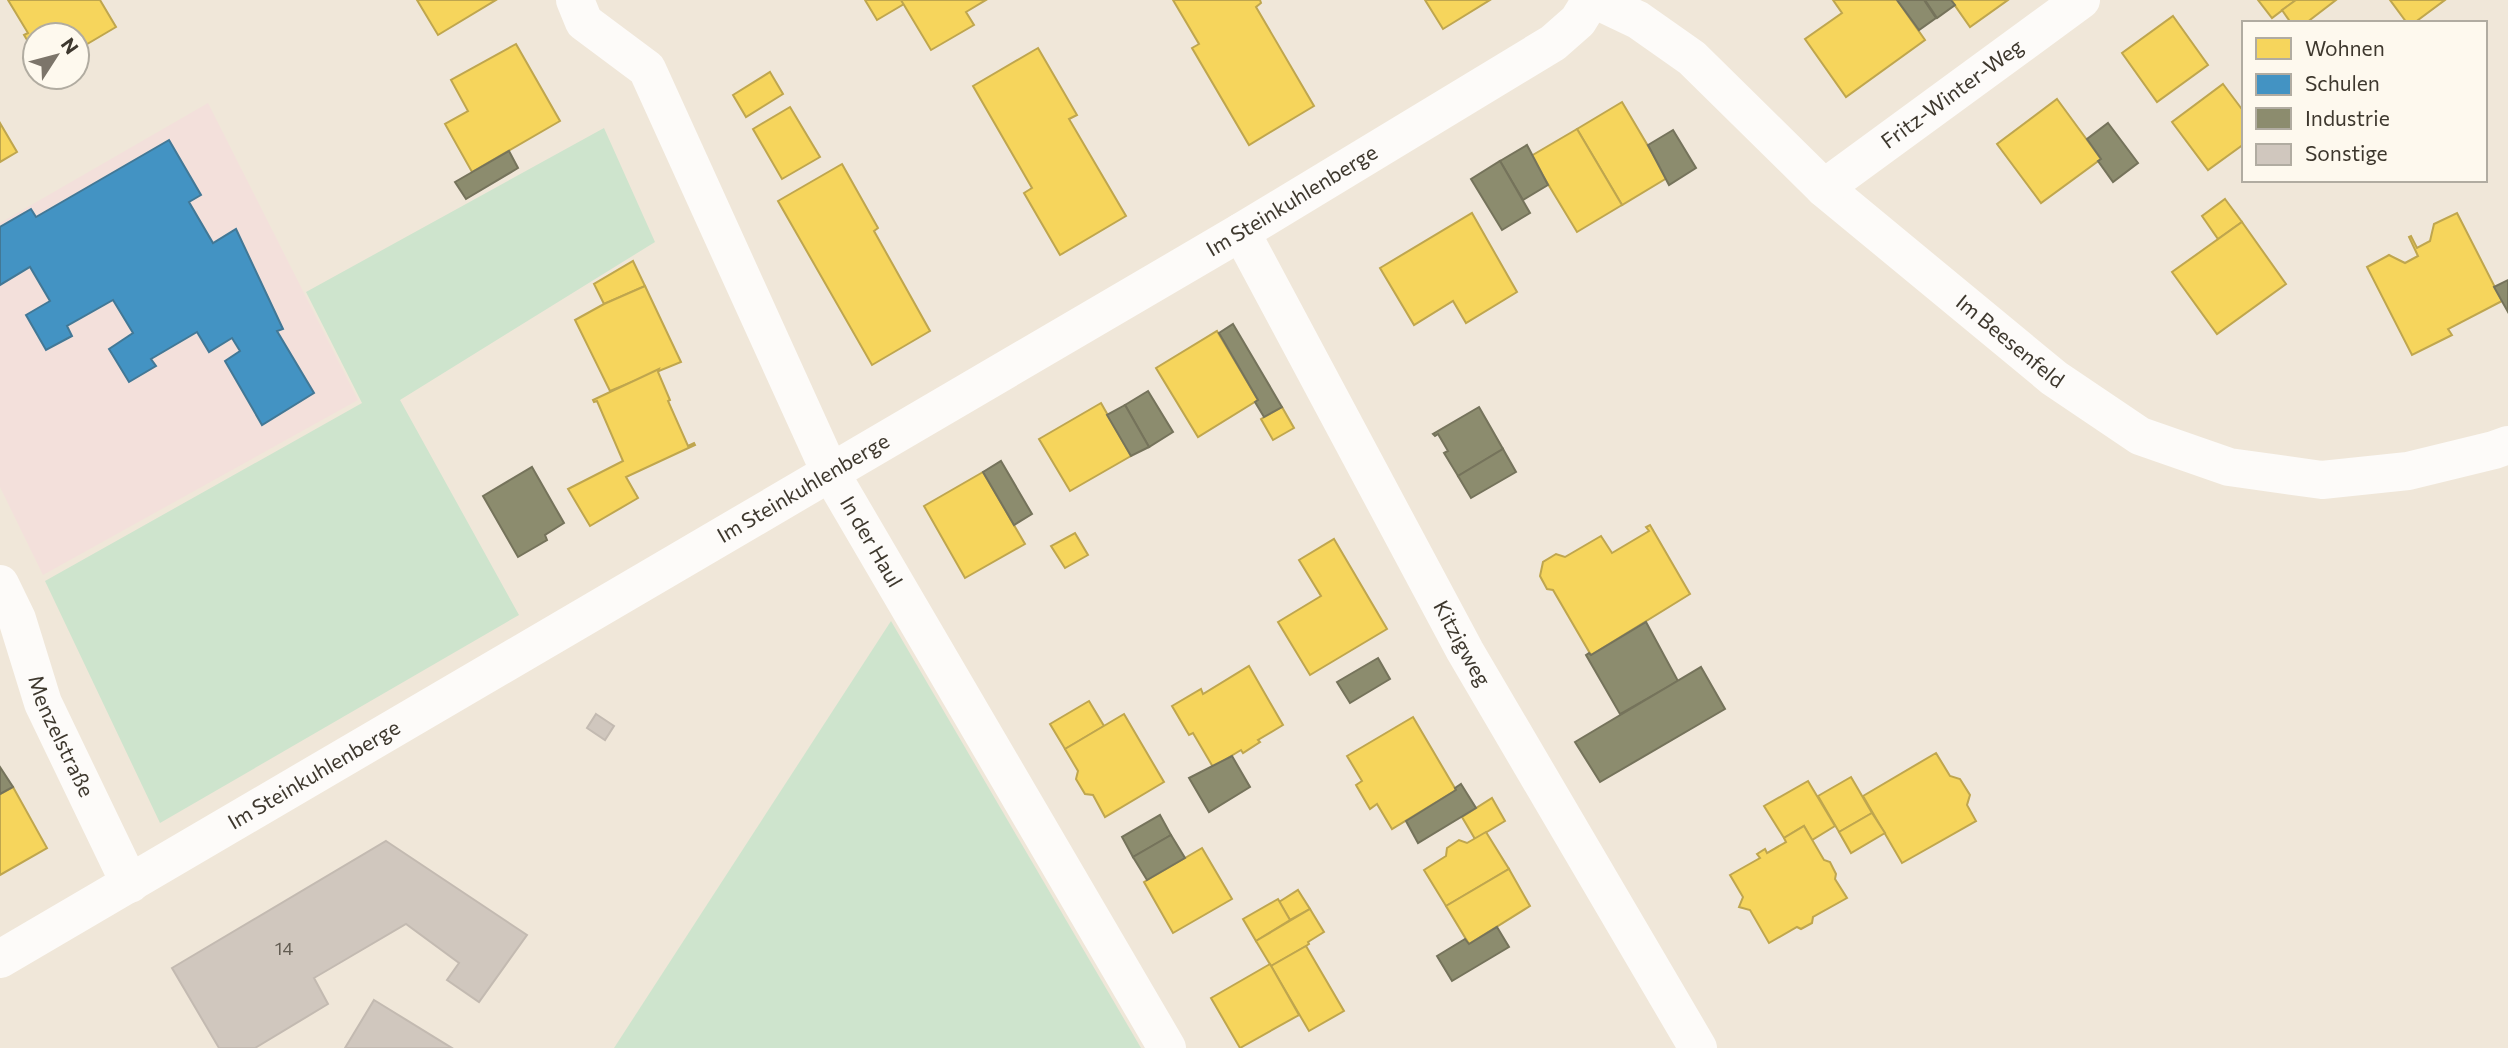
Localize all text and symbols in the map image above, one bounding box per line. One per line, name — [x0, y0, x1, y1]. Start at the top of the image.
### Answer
north arrow — [21, 21, 91, 91]
legend — [2242, 21, 2487, 182]
text: N — [57, 33, 84, 58]
street label: Fritz-Winter-Weg — [1876, 33, 2027, 153]
text: Wohnen — [2305, 35, 2385, 60]
text: Schulen — [2305, 70, 2380, 95]
text: Industrie — [2305, 105, 2390, 130]
street label: Im Steinkuhlenberge — [1201, 139, 1381, 261]
text: Sonstige — [2305, 140, 2388, 165]
street label: Im Beesenfeld — [1952, 288, 2070, 392]
street label: Im Steinkuhlenberge — [712, 427, 893, 547]
street label: In der Haul — [836, 491, 909, 591]
street label: Kitzigweg — [1429, 596, 1497, 690]
street label: Menzelstraße — [24, 672, 100, 800]
street label: Im Steinkuhlenberge — [223, 714, 404, 834]
house number: 14 — [275, 937, 293, 959]

